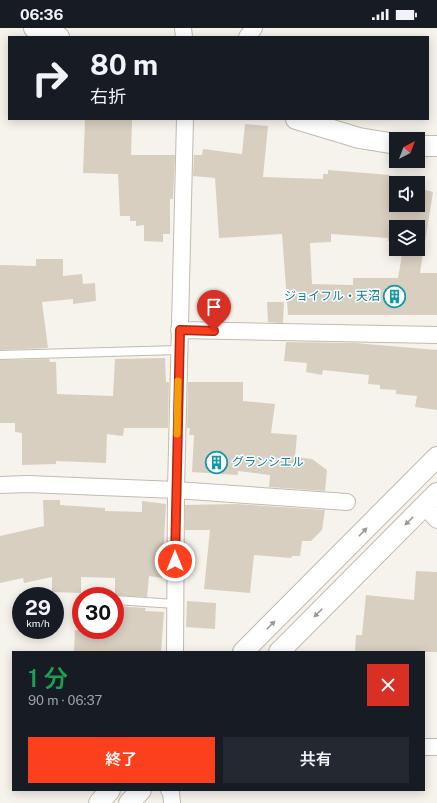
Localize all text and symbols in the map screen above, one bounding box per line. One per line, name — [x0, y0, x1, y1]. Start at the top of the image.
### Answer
text: 06:36 — [20, 6, 63, 23]
text: 80 m — [90, 48, 158, 81]
icon: right — [24, 52, 76, 104]
text: 右折 — [90, 86, 126, 107]
north arrow — [389, 132, 425, 168]
map controls — [389, 132, 425, 256]
button: sound — [389, 176, 425, 212]
button: layers — [389, 220, 425, 256]
building icon: ジョイフル・天沼 — [382, 283, 408, 309]
place label: ジョイフル・天沼 — [284, 289, 380, 303]
pin — [197, 290, 231, 331]
icon: arrive — [203, 296, 225, 318]
building icon: グランシエル — [203, 449, 229, 475]
place label: グランシエル — [232, 455, 304, 469]
one-way arrow — [404, 516, 414, 526]
one-way arrow — [358, 528, 367, 537]
position arrow — [154, 540, 196, 582]
speed limit sign: 30 — [72, 587, 124, 639]
text: 29 — [25, 596, 51, 620]
one-way arrow — [313, 608, 323, 618]
text: km/h — [26, 617, 50, 629]
one-way arrow — [266, 620, 276, 630]
text: 1 分 — [28, 664, 68, 692]
button: close — [367, 664, 409, 706]
text: 90 m · 06:37 — [28, 693, 102, 708]
button: 終了 — [28, 737, 215, 783]
button: 共有 — [223, 737, 409, 783]

